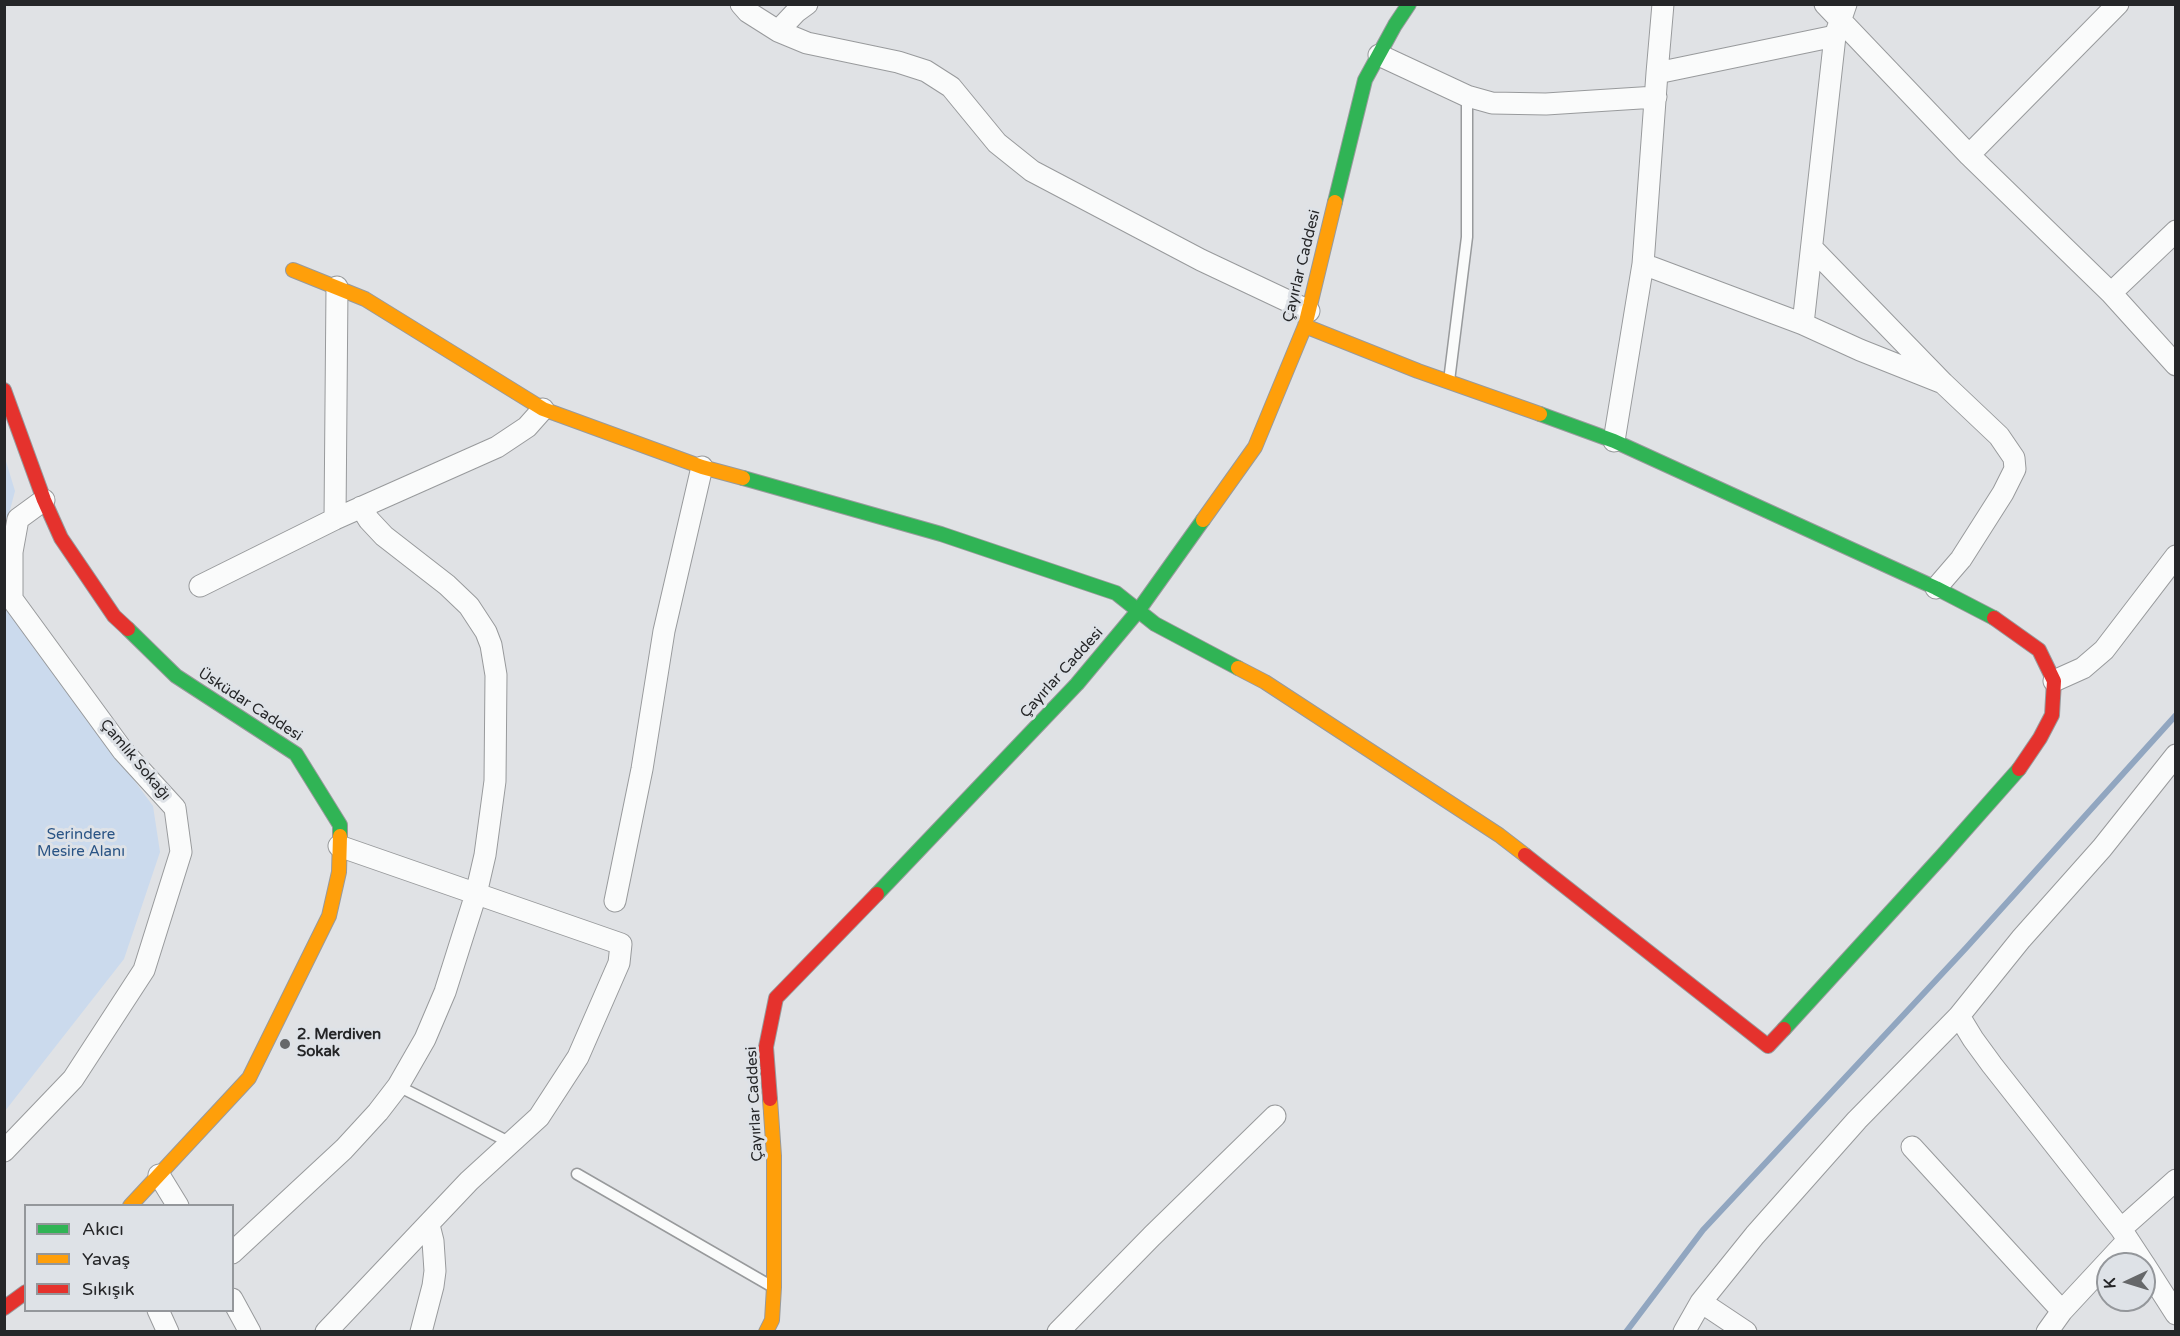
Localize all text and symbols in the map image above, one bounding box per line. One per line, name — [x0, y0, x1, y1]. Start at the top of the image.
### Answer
street label: Çayırlar Caddesi — [1279, 208, 1325, 324]
street label: Çayırlar Caddesi — [1017, 624, 1107, 722]
street label: Üsküdar Caddesi — [195, 665, 305, 745]
street label: Çamlık Sokağı — [96, 716, 174, 804]
park label: Serindere Mesire Alanı — [37, 826, 125, 861]
place label: 2. Merdiven Sokak — [297, 1026, 381, 1061]
marker: 2. Merdiven Sokak — [278, 1037, 292, 1051]
street label: Çayırlar Caddesi — [743, 1046, 767, 1162]
legend — [24, 1204, 234, 1312]
text: Akıcı — [82, 1218, 124, 1240]
text: Yavaş — [82, 1248, 130, 1270]
north arrow — [2096, 1252, 2156, 1312]
text: K — [2100, 1277, 2120, 1289]
text: Sıkışık — [82, 1278, 135, 1300]

